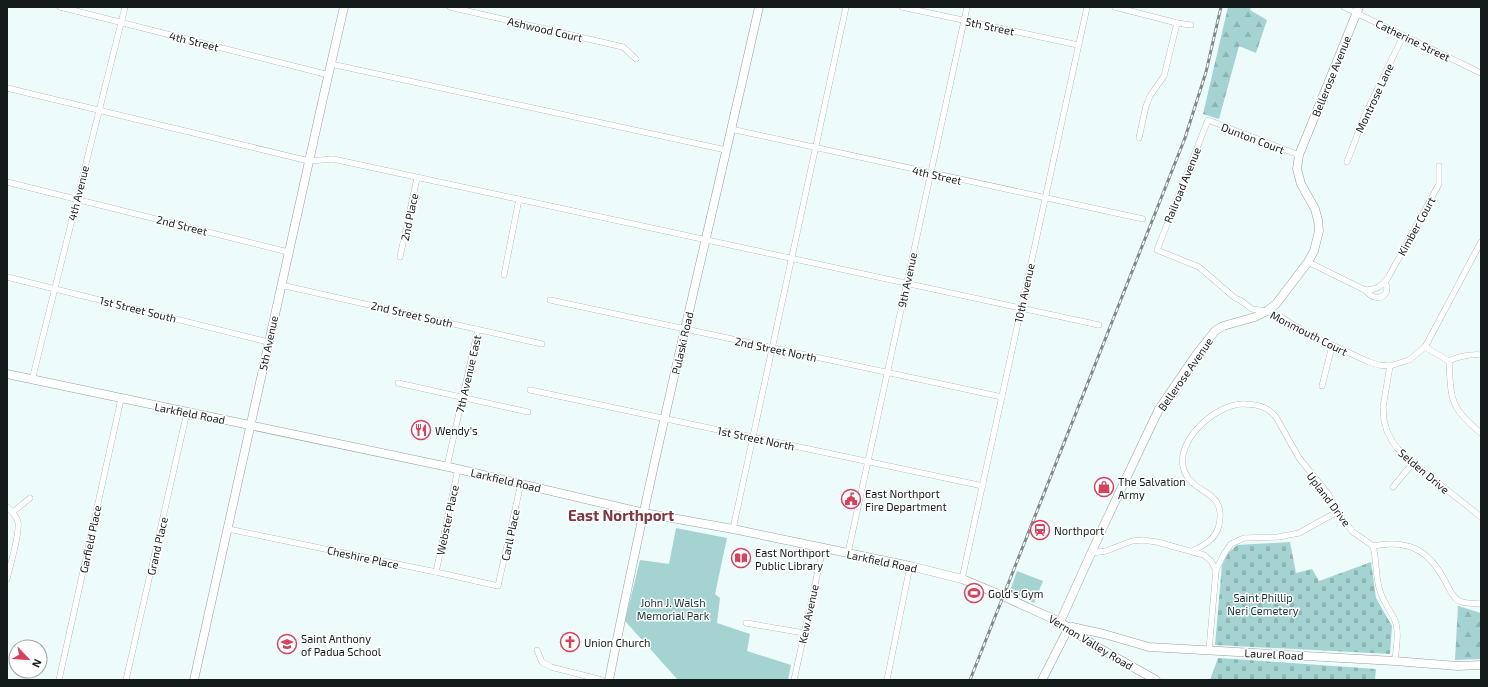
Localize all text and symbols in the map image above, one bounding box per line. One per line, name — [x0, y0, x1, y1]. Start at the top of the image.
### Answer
street label: Ashwood Court — [506, 14, 584, 44]
street label: 5th Street — [964, 14, 1016, 38]
street label: Catherine Street — [1374, 16, 1452, 64]
street label: 4th Street — [168, 29, 220, 53]
street label: Bellerose Avenue — [1309, 34, 1353, 118]
street label: Montrose Lane — [1352, 61, 1396, 135]
street label: Dunton Court — [1220, 120, 1286, 156]
street label: Railroad Avenue — [1161, 145, 1203, 225]
street label: 4th Street — [911, 163, 963, 187]
street label: 4th Avenue — [65, 164, 91, 222]
street label: 2nd Place — [398, 192, 420, 242]
street label: Kimber Court — [1395, 194, 1437, 258]
street label: 2nd Street — [155, 212, 209, 238]
street label: 9th Avenue — [895, 251, 919, 309]
street label: 10th Avenue — [1011, 262, 1037, 324]
street label: 1st Street South — [98, 293, 178, 325]
street label: 2nd Street South — [370, 298, 454, 330]
street label: Monmouth Court — [1268, 308, 1350, 358]
street label: Pulaski Road — [668, 310, 696, 376]
street label: 5th Avenue — [256, 314, 280, 372]
street label: 7th Avenue East — [453, 334, 483, 414]
street label: 2nd Street North — [734, 334, 818, 364]
street label: Bellerose Avenue — [1155, 335, 1215, 413]
street label: Larkfield Road — [154, 400, 226, 426]
restaurant icon: Wendy's — [410, 419, 432, 441]
street label: 1st Street North — [716, 423, 796, 453]
place label: Wendy's — [435, 424, 478, 437]
street label: Selden Drive — [1396, 446, 1452, 496]
street label: Larkfield Road — [470, 466, 542, 494]
street label: Upland Drive — [1304, 469, 1354, 529]
place label: The Salvation Army — [1118, 475, 1186, 501]
shop icon: The Salvation Army — [1093, 476, 1115, 498]
street label: Webster Place — [433, 483, 461, 556]
place label: East Northport Fire Department — [865, 487, 947, 513]
public building icon: East Northport Fire Department — [840, 488, 862, 510]
street label: Garfield Place — [76, 504, 104, 574]
district label: East Northport — [568, 506, 674, 524]
street label: Carll Place — [498, 508, 522, 562]
street label: Grand Place — [144, 515, 170, 576]
station icon: Northport — [1029, 519, 1051, 541]
place label: Northport — [1054, 524, 1104, 537]
street label: Cheshire Place — [326, 543, 400, 571]
place label: East Northport Public Library — [755, 546, 830, 572]
library icon: East Northport Public Library — [730, 547, 752, 569]
street label: Larkfield Road — [846, 547, 918, 575]
sports icon: Gold's Gym — [963, 582, 985, 604]
street label: Kew Avenue — [795, 583, 821, 645]
place label: Gold's Gym — [988, 587, 1043, 600]
park label: Saint Phillip Neri Cemetery — [1227, 591, 1299, 617]
park label: John J. Walsh Memorial Park — [637, 596, 710, 622]
street label: Vernon Valley Road — [1046, 612, 1136, 672]
church icon: Union Church — [559, 631, 581, 653]
place label: Saint Anthony of Padua School — [301, 632, 382, 658]
school or university icon: Saint Anthony of Padua School — [276, 633, 298, 655]
place label: Union Church — [584, 636, 651, 649]
north arrow — [8, 639, 48, 679]
street label: Laurel Road — [1244, 646, 1304, 662]
text: N — [30, 657, 45, 670]

